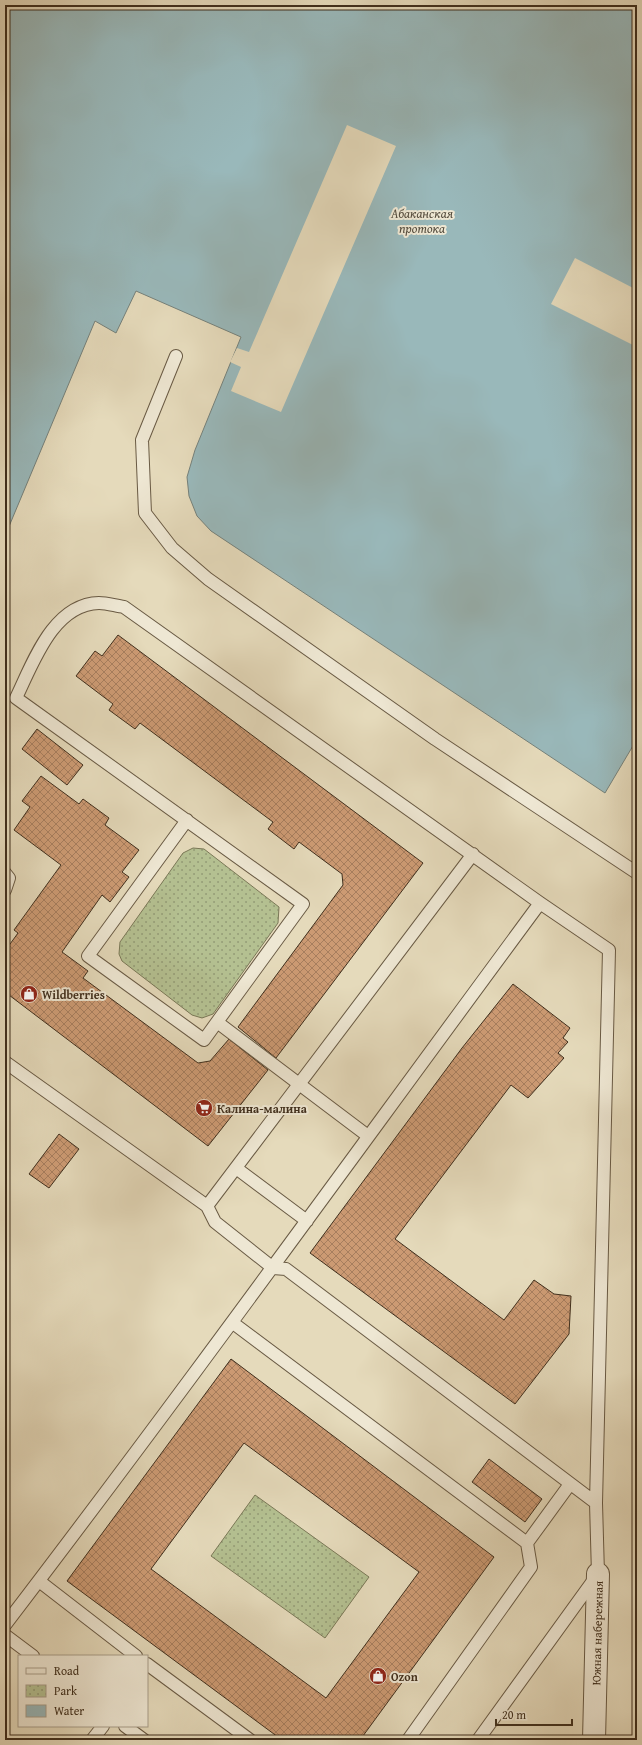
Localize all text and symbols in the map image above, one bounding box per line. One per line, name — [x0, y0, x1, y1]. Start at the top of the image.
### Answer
water label: Абаканская протока — [390, 204, 454, 238]
shop icon: Wildberries — [19, 984, 39, 1004]
place label: Wildberries — [42, 986, 105, 1003]
supermarket icon: Калина-малина — [194, 1098, 214, 1118]
place label: Калина-малина — [217, 1100, 308, 1117]
street label: Южная набережная — [587, 1581, 606, 1686]
legend — [18, 1655, 148, 1727]
text: Road — [54, 1662, 80, 1679]
shop icon: Ozon — [368, 1666, 388, 1686]
place label: Ozon — [391, 1668, 418, 1685]
text: Park — [54, 1682, 78, 1699]
scale bar — [496, 1701, 572, 1727]
text: Water — [54, 1702, 84, 1719]
text: 20 m — [502, 1706, 526, 1723]

